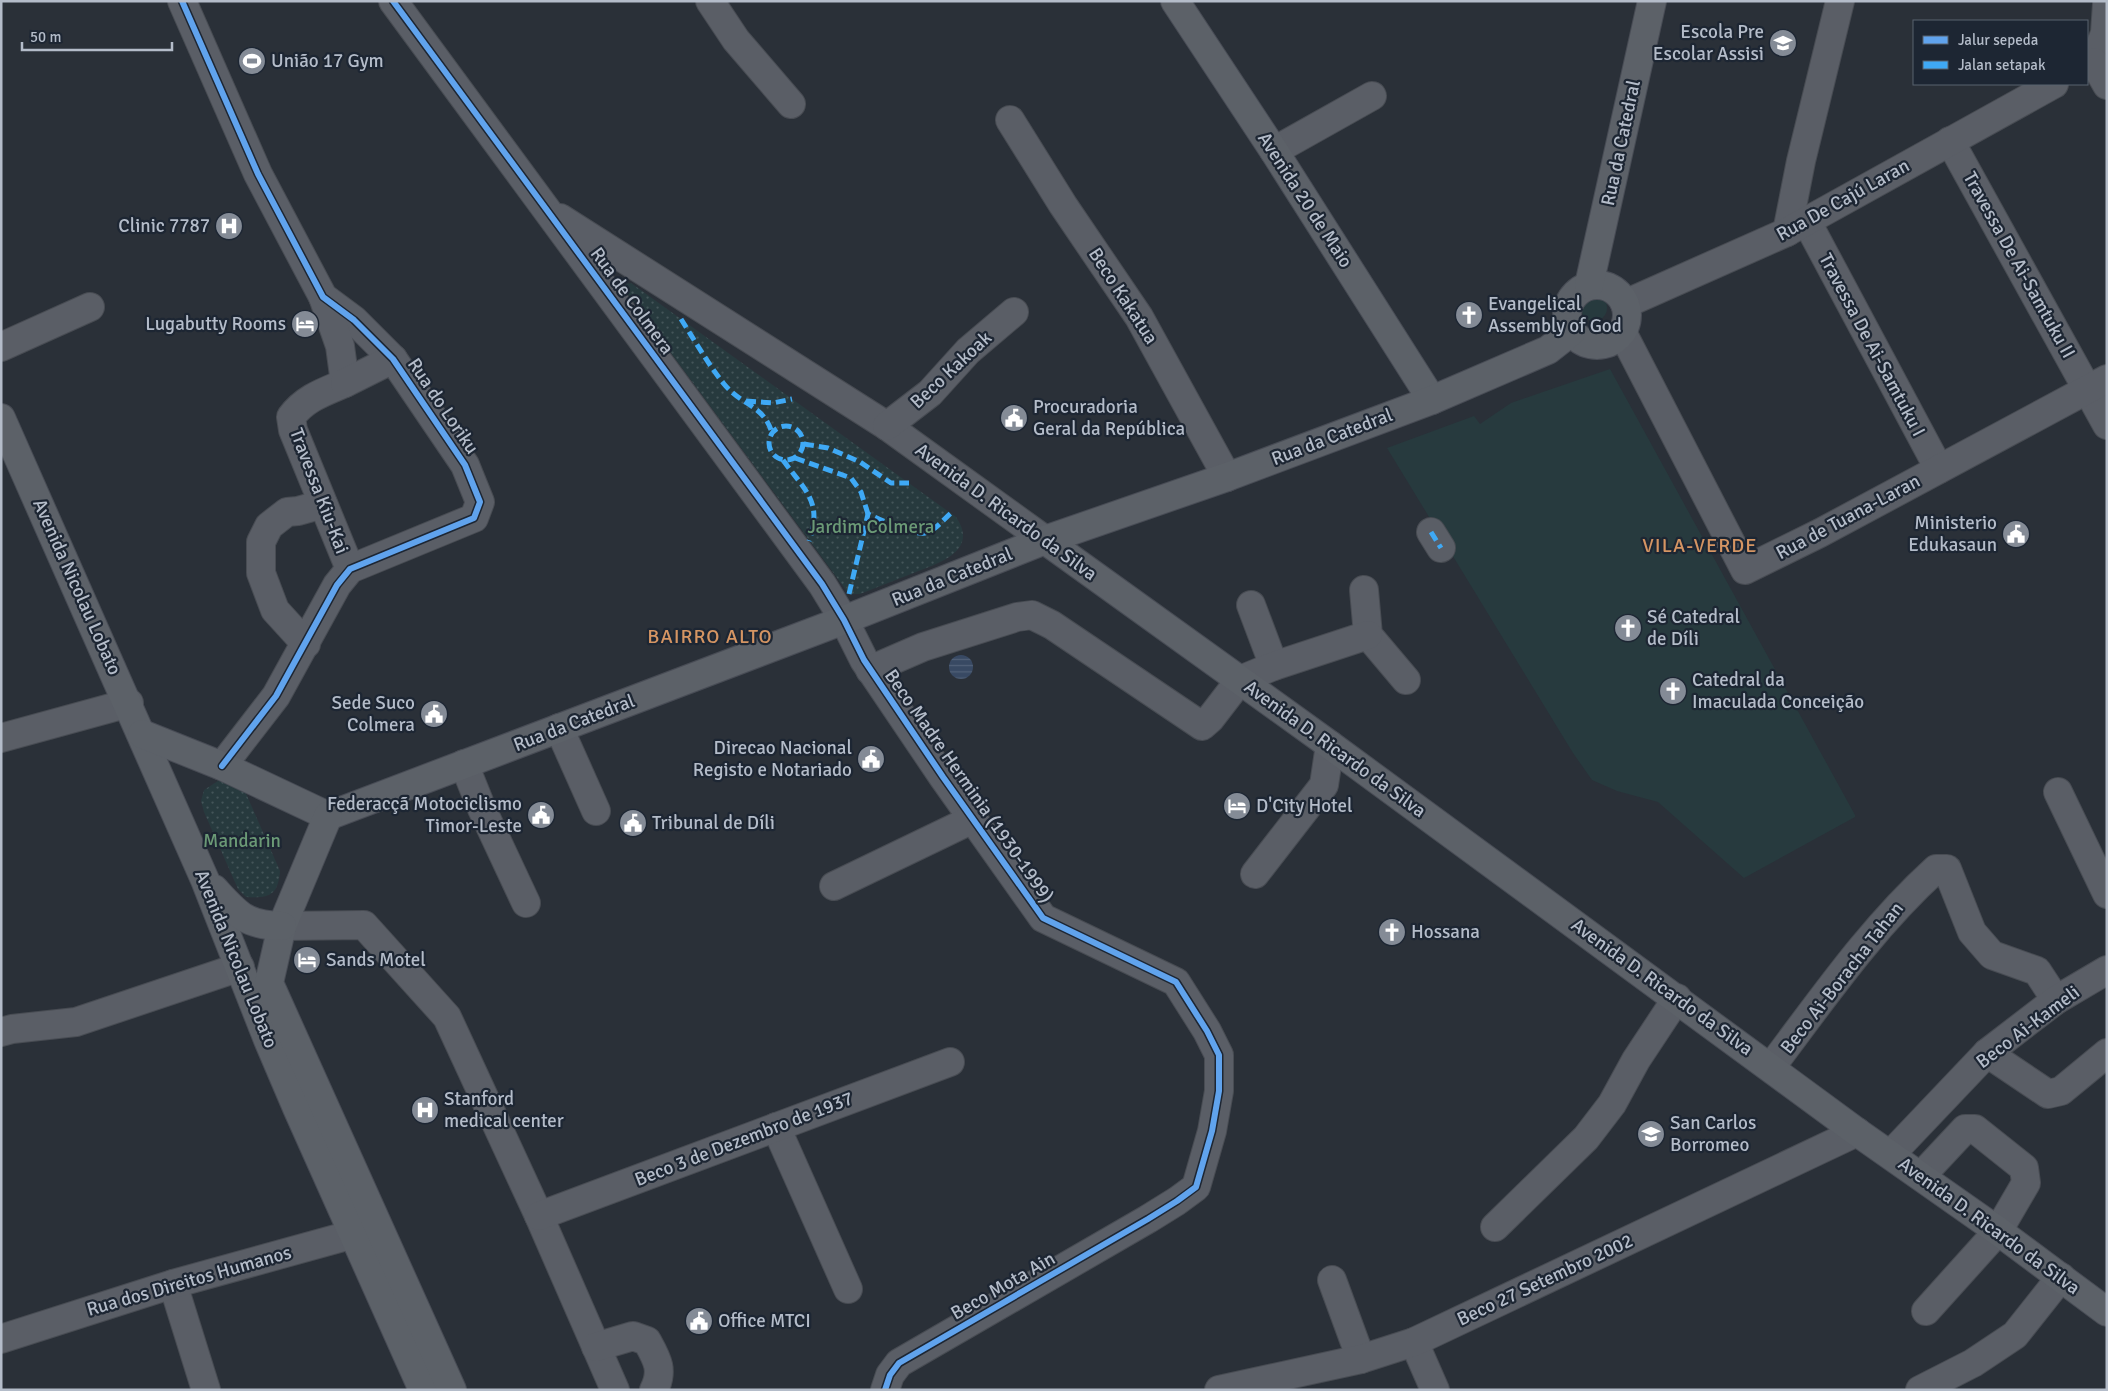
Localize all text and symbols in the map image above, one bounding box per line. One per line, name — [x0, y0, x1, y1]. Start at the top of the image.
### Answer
scale bar — [22, 20, 172, 52]
place label: Escola Pre Escolar Assisi — [1653, 20, 1764, 66]
legend — [1913, 20, 2088, 85]
text: 50 m — [30, 28, 61, 46]
school or university icon: Escola Pre Escolar Assisi — [1768, 28, 1798, 58]
text: Jalur sepeda — [1958, 31, 2038, 49]
sports icon: União 17 Gym — [237, 46, 267, 76]
place label: União 17 Gym — [271, 49, 384, 73]
text: Jalan setapak — [1958, 56, 2046, 74]
street label: Rua da Catedral — [1596, 78, 1646, 208]
street label: Avenida 20 de Maio — [1252, 128, 1358, 273]
street label: Rua De Cajú Laran — [1772, 154, 1914, 246]
street label: Travessa De Ai-Samtuku II — [1958, 167, 2080, 363]
hospital icon: Clinic 7787 — [214, 211, 244, 241]
place label: Clinic 7787 — [118, 214, 210, 238]
street label: Rua de Colmera — [585, 243, 679, 359]
street label: Beco Kakatua — [1083, 243, 1163, 349]
street label: Travessa De Ai-Samtuku I — [1813, 249, 1931, 441]
place label: Evangelical Assembly of God — [1488, 292, 1622, 338]
church icon: Evangelical Assembly of God — [1454, 300, 1484, 330]
hotel icon: Lugabutty Rooms — [290, 309, 320, 339]
place label: Lugabutty Rooms — [145, 312, 286, 336]
street label: Beco Kakoak — [905, 326, 997, 414]
street label: Rua do Loriku — [402, 353, 484, 459]
place label: Procuradoria Geral da República — [1033, 395, 1185, 441]
public building icon: Procuradoria Geral da República — [999, 403, 1029, 433]
street label: Rua da Catedral — [1268, 403, 1396, 471]
street label: Travessa Kiu-Kai — [284, 425, 354, 557]
street label: Avenida D. Ricardo da Silva — [910, 438, 1102, 586]
street label: Rua de Tuana-Laran — [1772, 469, 1924, 565]
street label: Avenida Nicolau Lobato — [27, 495, 127, 679]
place label: Ministerio Edukasaun — [1908, 511, 1997, 557]
park label: Jardim Colmera — [808, 515, 934, 539]
public building icon: Ministerio Edukasaun — [2001, 519, 2031, 549]
district label: VILA-VERDE — [1642, 533, 1758, 558]
street label: Rua da Catedral — [888, 542, 1016, 612]
place label: Sé Catedral de Díli — [1647, 605, 1740, 651]
church icon: Sé Catedral de Díli — [1613, 613, 1643, 643]
district label: BAIRRO ALTO — [647, 624, 773, 649]
street label: Beco Madre Herminia (1930-1999) — [879, 665, 1059, 907]
place label: Catedral da Imaculada Conceição — [1692, 668, 1864, 714]
street label: Avenida D. Ricardo da Silva — [1239, 675, 1431, 823]
church icon: Catedral da Imaculada Conceição — [1658, 676, 1688, 706]
street label: Rua da Catedral — [510, 689, 638, 757]
place label: Sede Suco Colmera — [332, 691, 415, 737]
public building icon: Sede Suco Colmera — [419, 699, 449, 729]
place label: Direcao Nacional Registo e Notariado — [693, 736, 852, 782]
public building icon: Direcao Nacional Registo e Notariado — [856, 744, 886, 774]
hotel icon: D'City Hotel — [1222, 791, 1252, 821]
place label: Federacçã Motociclismo Timor-Leste — [327, 792, 522, 838]
place label: D'City Hotel — [1256, 794, 1353, 818]
public building icon: Federacçã Motociclismo Timor-Leste — [526, 800, 556, 830]
public building icon: Tribunal de Díli — [618, 808, 648, 838]
place label: Tribunal de Díli — [652, 811, 775, 835]
park label: Mandarin — [203, 829, 281, 853]
street label: Avenida Nicolau Lobato — [189, 866, 283, 1052]
street label: Beco Ai-Boracha Tahan — [1775, 897, 1909, 1059]
street label: Avenida D. Ricardo da Silva — [1566, 913, 1758, 1061]
church icon: Hossana — [1377, 917, 1407, 947]
place label: Hossana — [1411, 920, 1480, 944]
hotel icon: Sands Motel — [292, 945, 322, 975]
place label: Sands Motel — [326, 948, 426, 972]
street label: Beco Ai-Kameli — [1971, 980, 2085, 1074]
street label: Beco 3 de Dezembro de 1937 — [631, 1086, 857, 1192]
place label: Stanford medical center — [444, 1087, 564, 1133]
hospital icon: Stanford medical center — [410, 1095, 440, 1125]
place label: San Carlos Borromeo — [1670, 1111, 1756, 1157]
school or university icon: San Carlos Borromeo — [1636, 1119, 1666, 1149]
street label: Avenida D. Ricardo da Silva — [1893, 1152, 2085, 1300]
street label: Beco 27 Setembro 2002 — [1453, 1229, 1637, 1331]
street label: Rua dos Direitos Humanos — [84, 1240, 294, 1322]
street label: Beco Mota Ain — [947, 1246, 1059, 1326]
public building icon: Office MTCI — [684, 1306, 714, 1336]
place label: Office MTCI — [718, 1309, 811, 1333]

